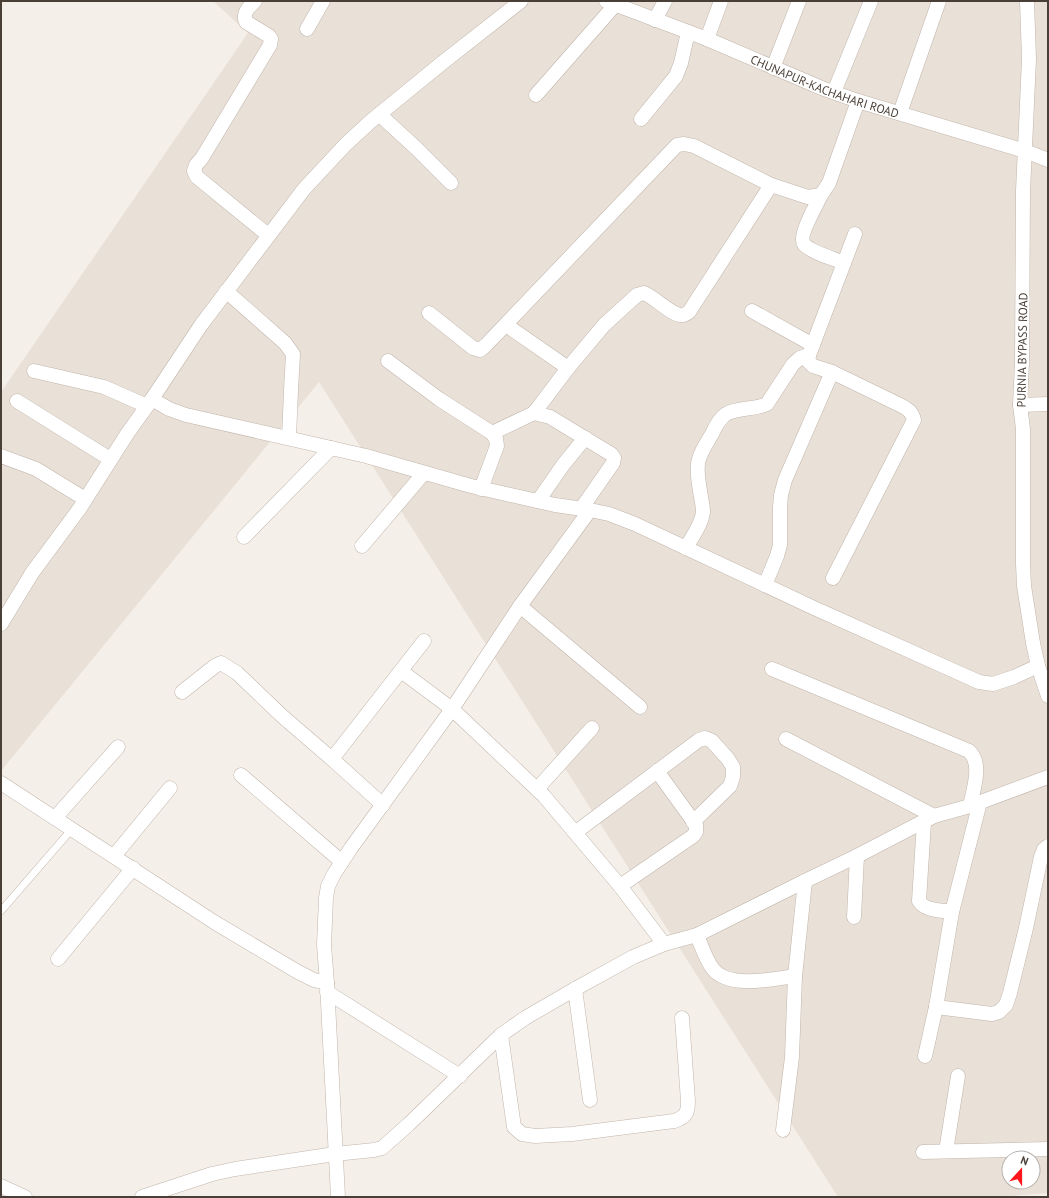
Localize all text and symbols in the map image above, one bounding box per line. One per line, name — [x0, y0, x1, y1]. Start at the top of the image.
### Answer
street label: CHUNAPUR-KACHAHARI ROAD — [749, 51, 901, 120]
street label: PURNIA BYPASS ROAD — [1013, 292, 1031, 408]
north arrow — [1001, 1150, 1041, 1190]
text: N — [1019, 1153, 1030, 1168]

